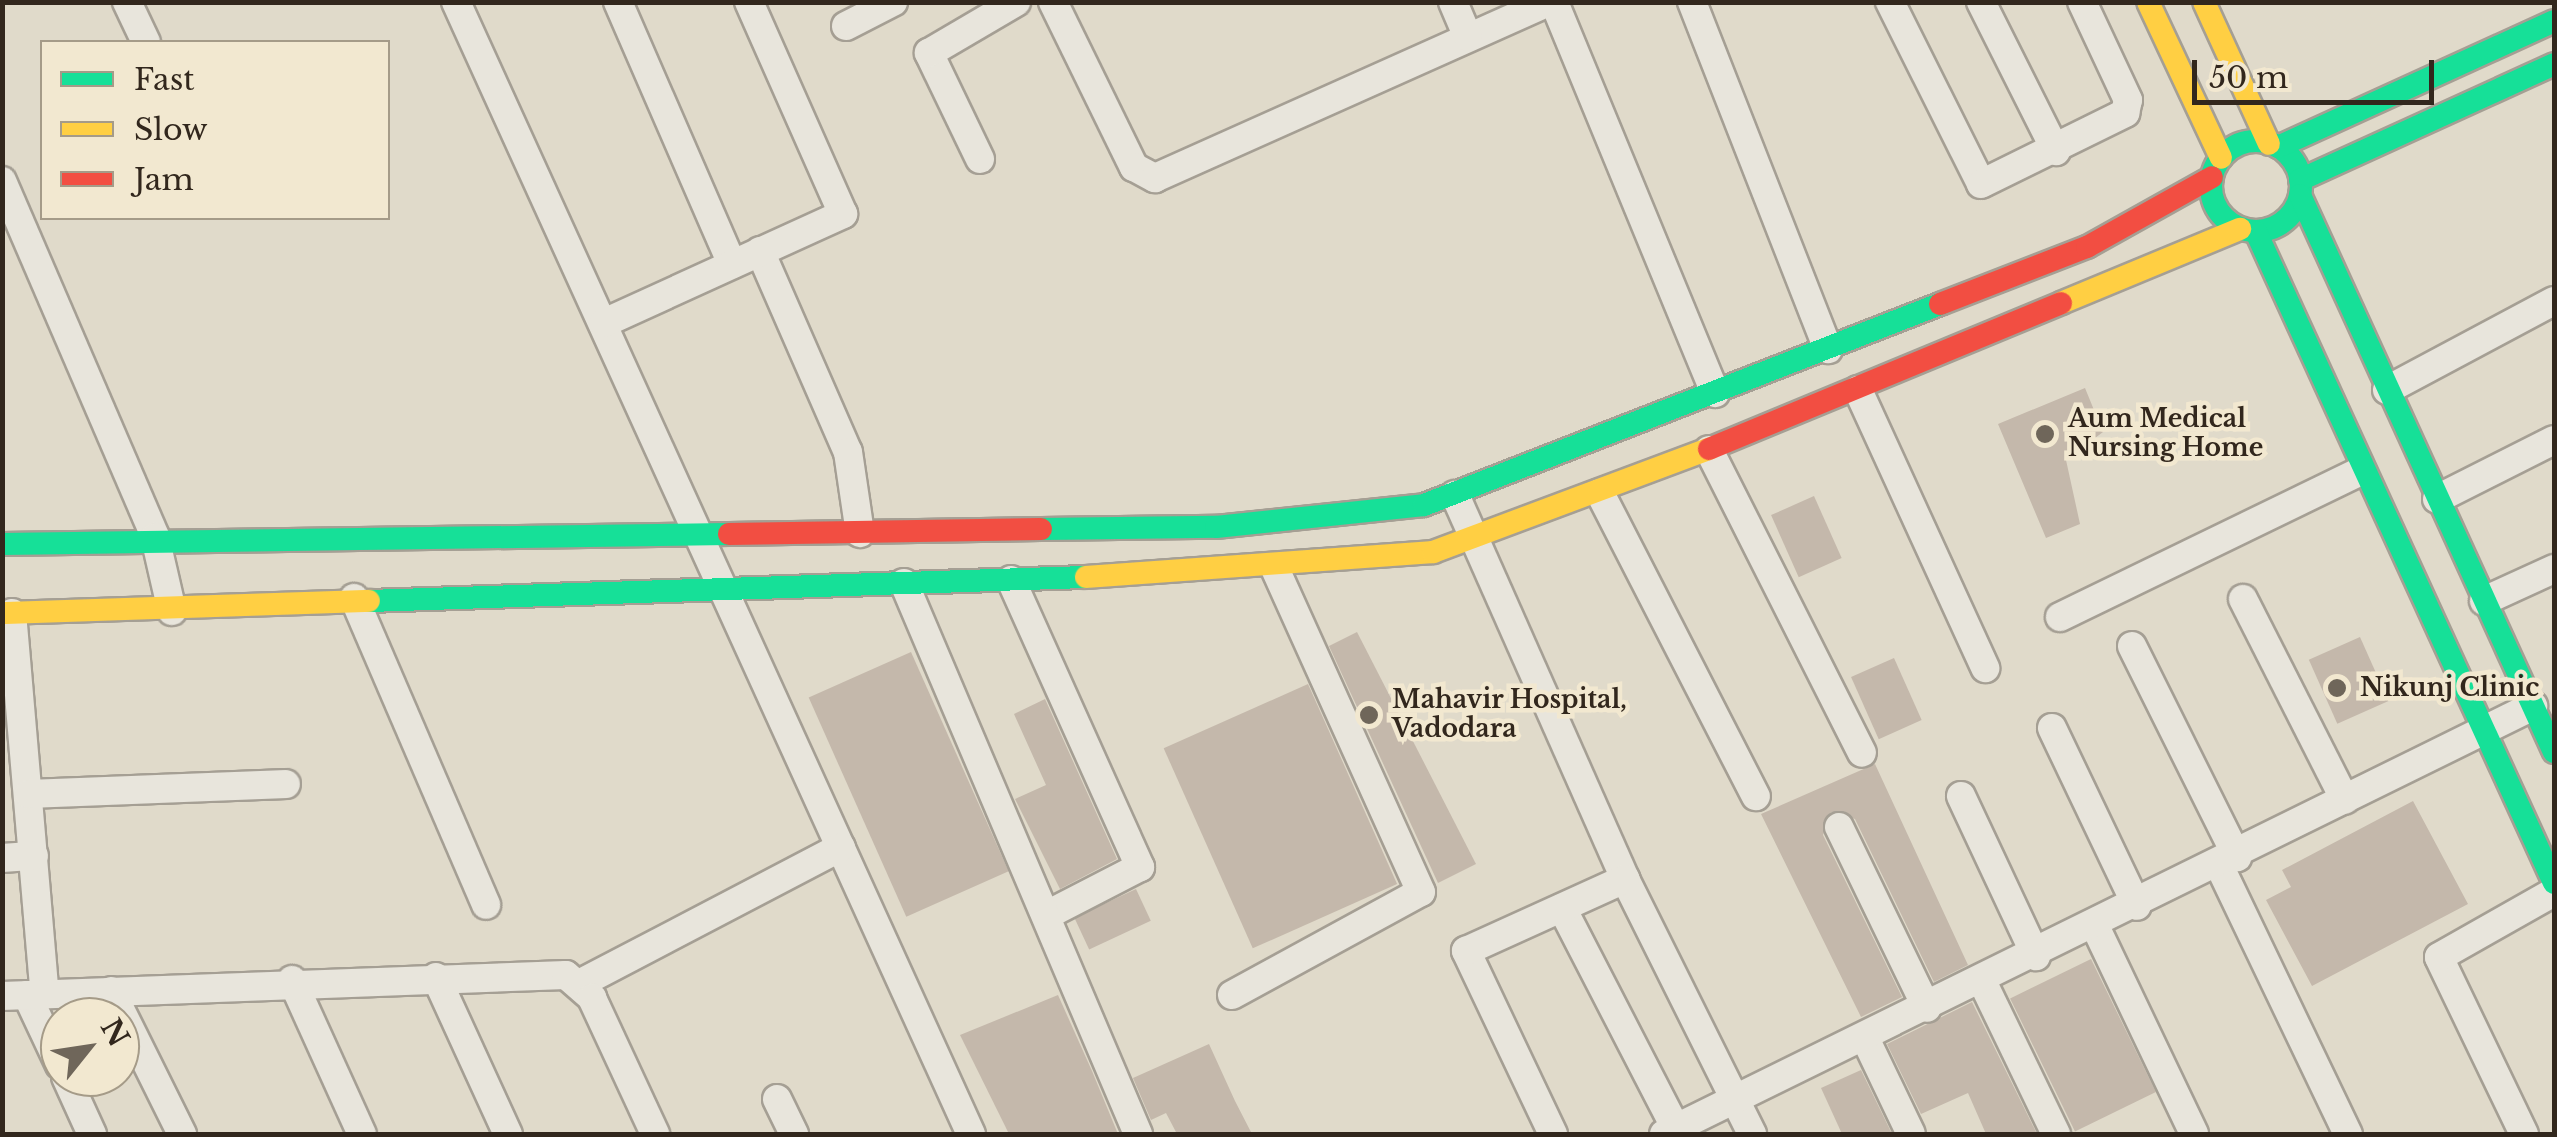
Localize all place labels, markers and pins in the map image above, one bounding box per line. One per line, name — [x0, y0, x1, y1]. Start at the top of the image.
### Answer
place label: Aum Medical Nursing Home — [2068, 405, 2264, 464]
marker: Aum Medical Nursing Home — [2032, 421, 2058, 447]
place label: Nikunj Clinic — [2360, 673, 2539, 703]
marker: Nikunj Clinic — [2324, 675, 2350, 701]
place label: Mahavir Hospital, Vadodara — [1392, 686, 1627, 745]
marker: Mahavir Hospital, Vadodara — [1356, 702, 1382, 728]

